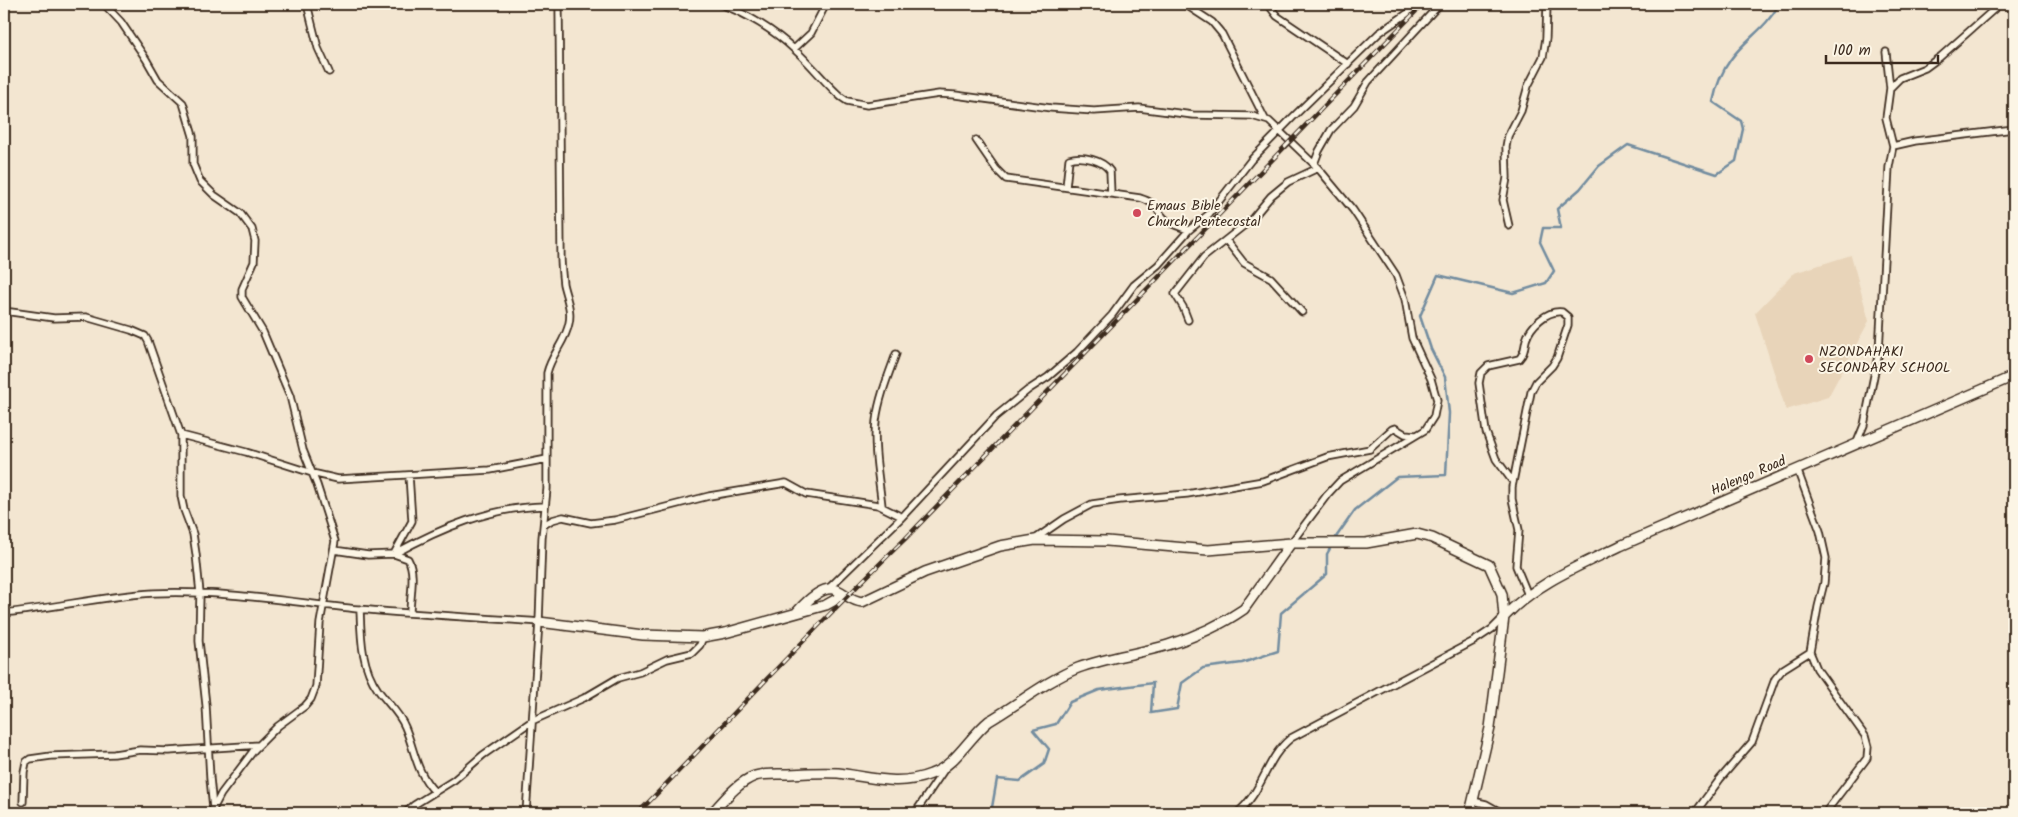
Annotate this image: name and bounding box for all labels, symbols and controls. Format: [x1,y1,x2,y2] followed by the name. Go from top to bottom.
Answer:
[1826,32,1938,64] scale bar
[1833,39,1871,63] text: 100 m
[1147,195,1261,233] place label: Emaus Bible Church Pentecostal
[1131,207,1143,219] marker: Emaus Bible Church Pentecostal
[1819,341,1950,379] place label: NZONDAHAKI SECONDARY SCHOOL
[1803,353,1815,365] marker: NZONDAHAKI SECONDARY SCHOOL
[1707,450,1790,502] street label: Halengo Road

